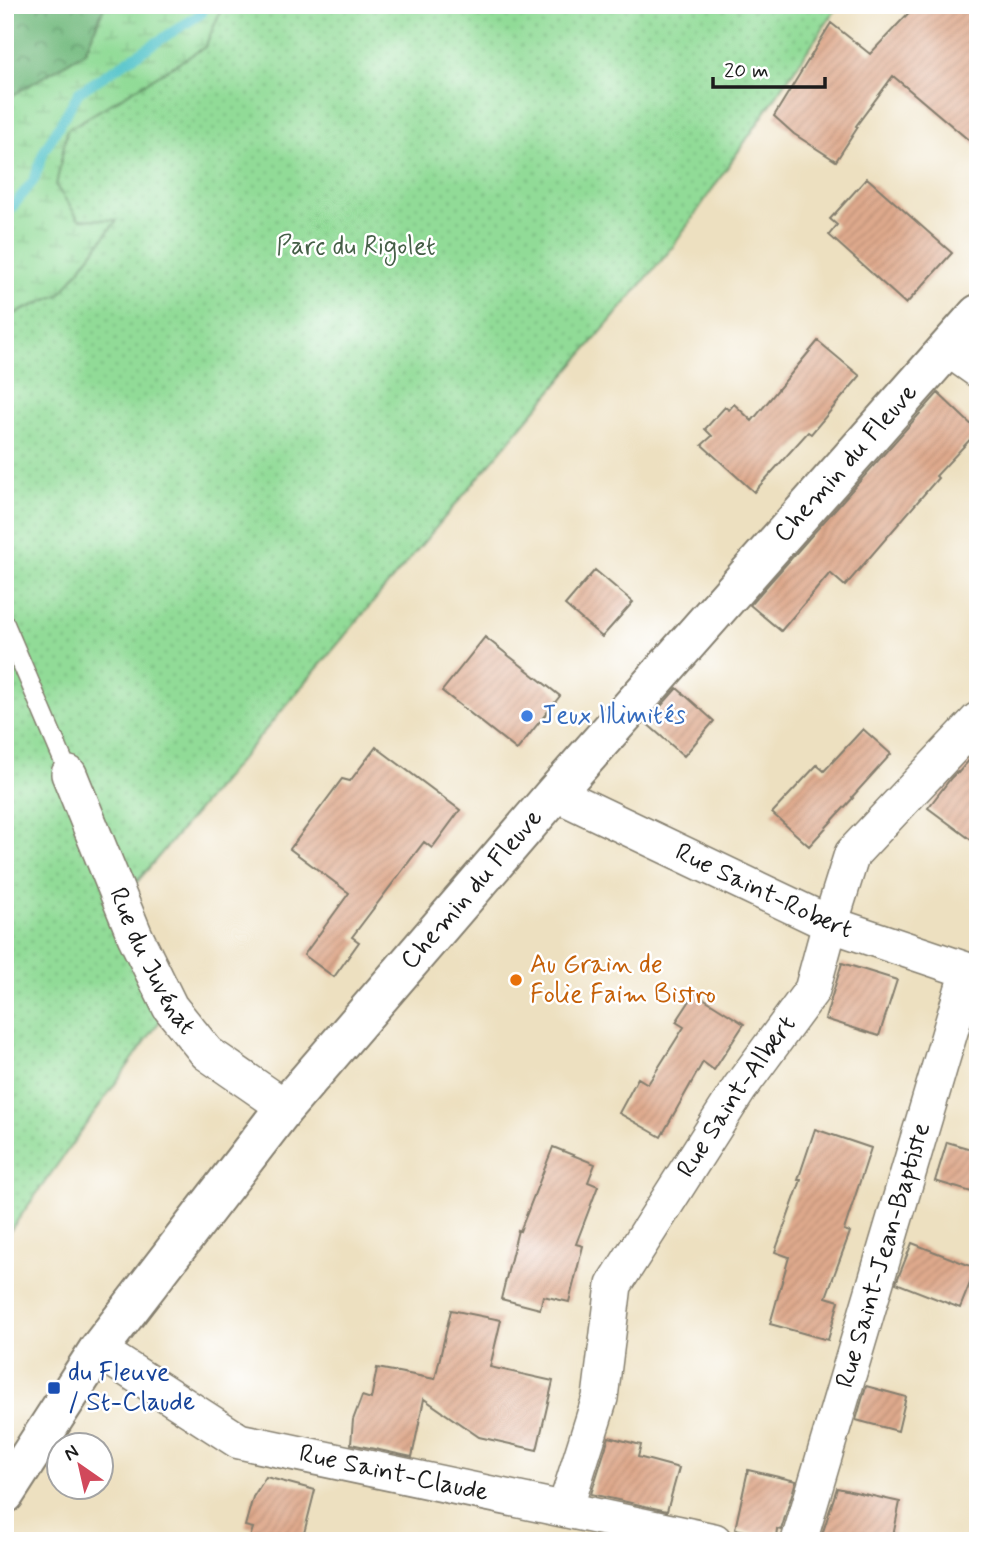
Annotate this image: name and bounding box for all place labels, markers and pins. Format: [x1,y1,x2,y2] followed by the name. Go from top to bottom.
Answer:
[541,699,686,733] place label: Jeux Illimités
[519,708,535,724] marker: Jeux Illimités
[530,948,716,1012] place label: Au Grain de Folie Faim Bistro
[508,972,524,988] marker: Au Grain de Folie Faim Bistro
[68,1356,195,1420] place label: du Fleuve / St-Claude
[46,1380,62,1396] marker: du Fleuve / St-Claude

